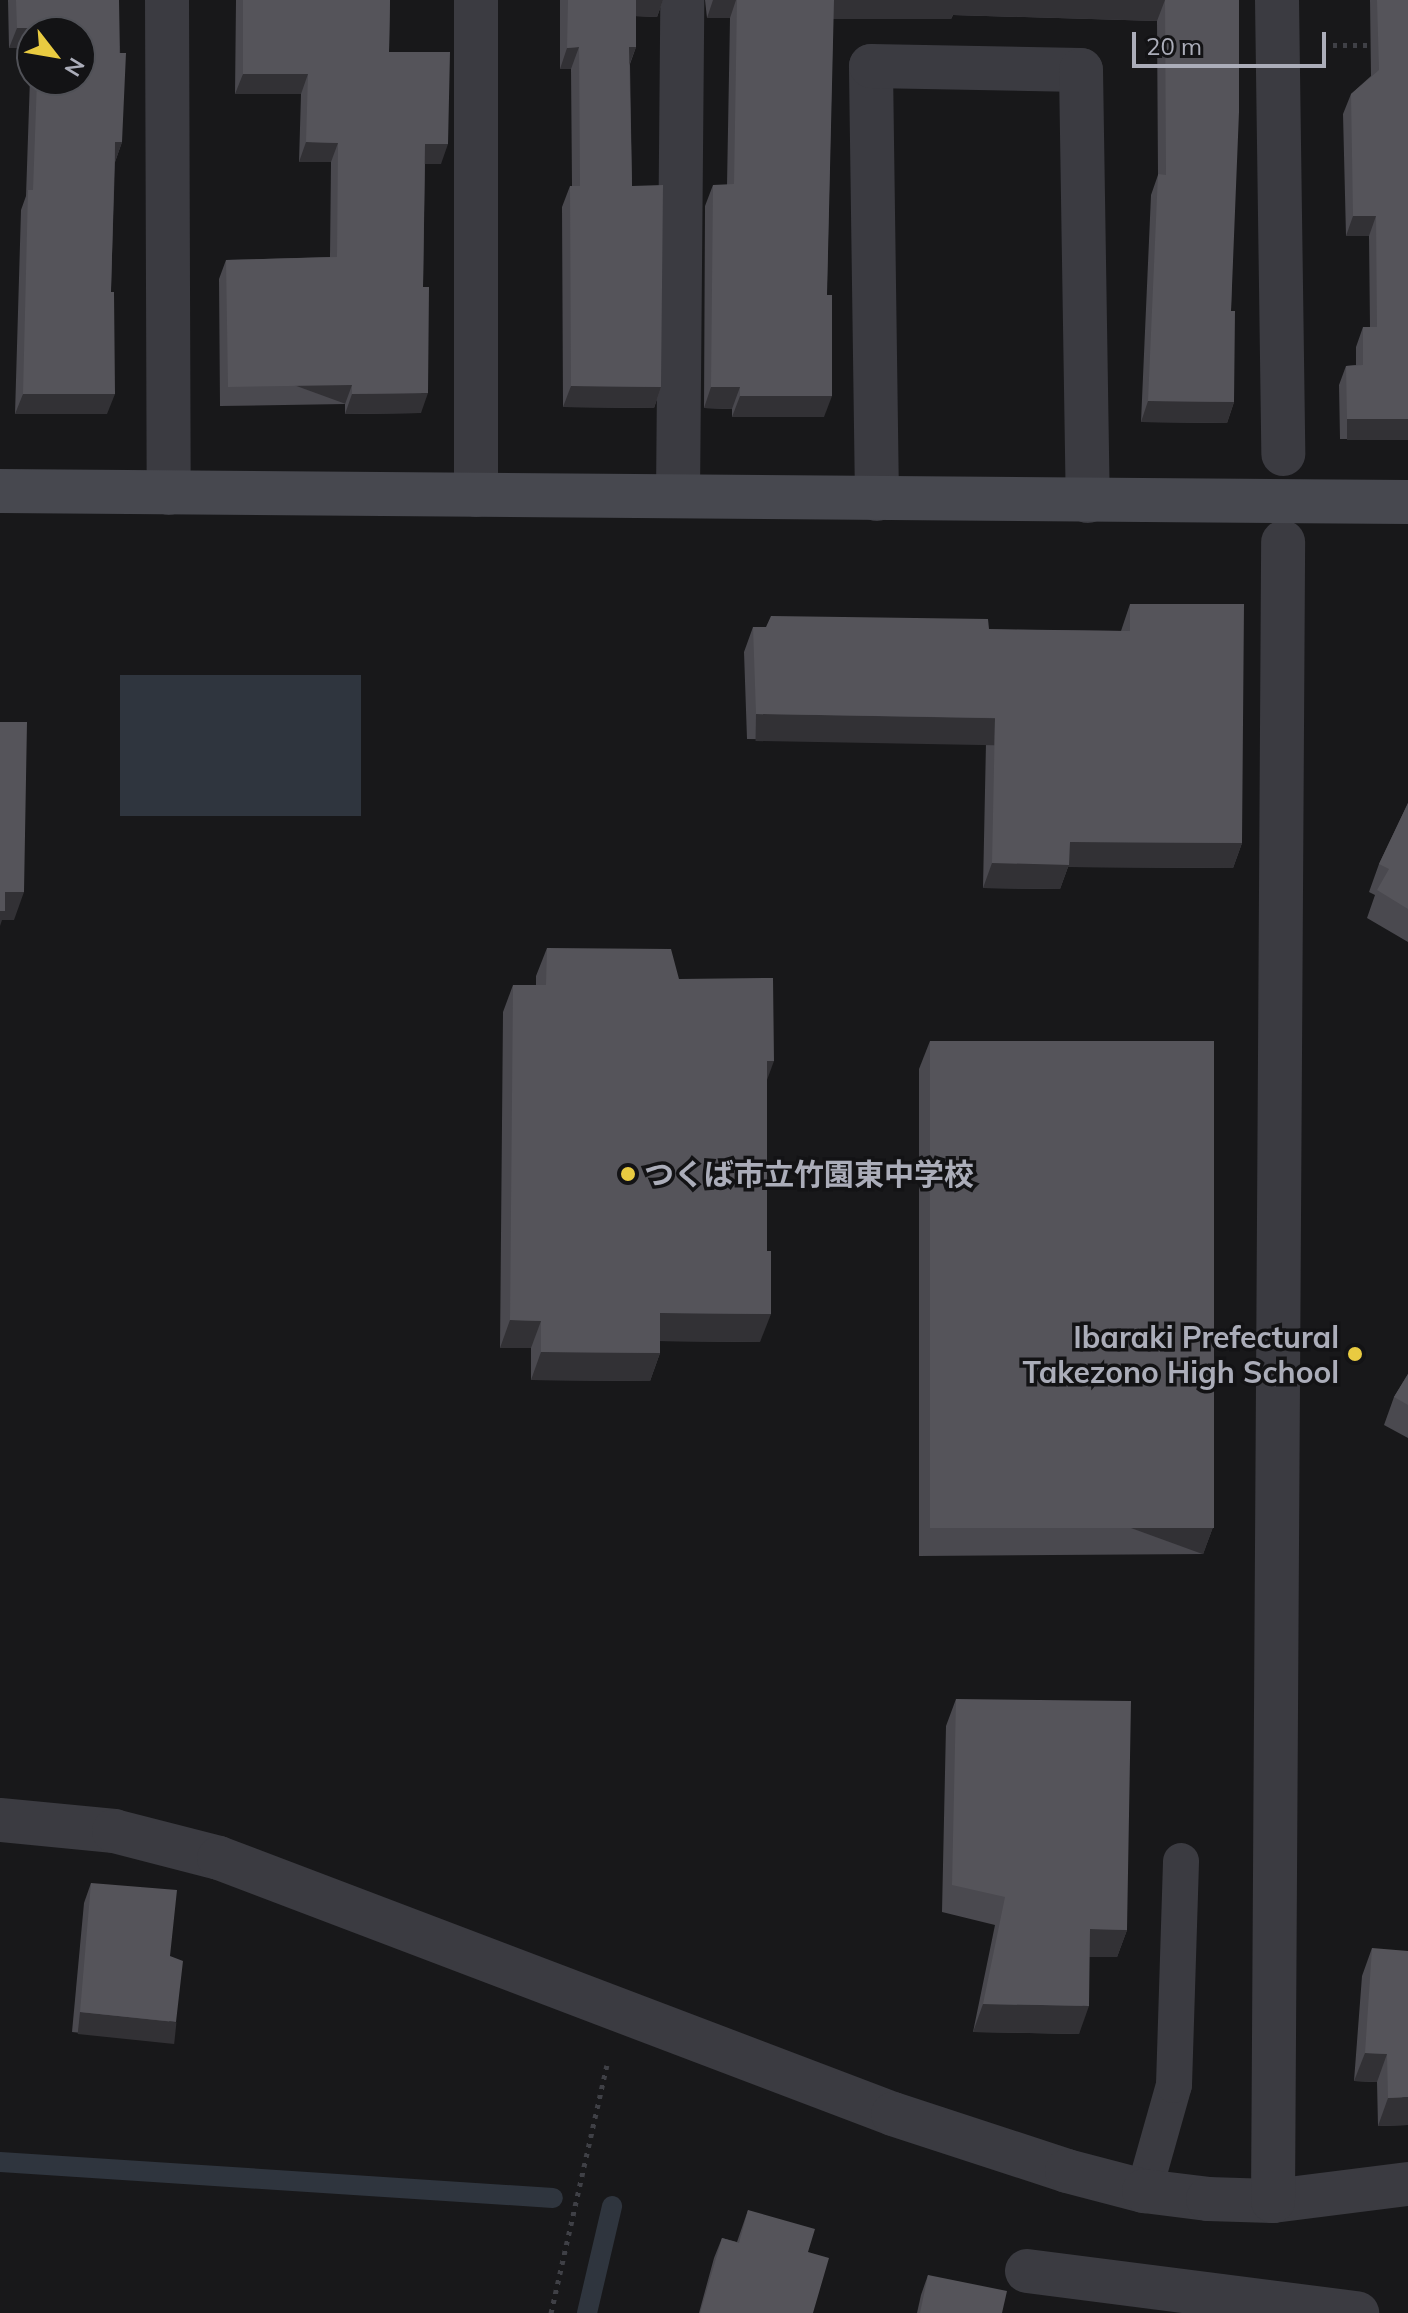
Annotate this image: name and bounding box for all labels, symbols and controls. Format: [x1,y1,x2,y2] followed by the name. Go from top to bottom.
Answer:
[16,16,96,96] north arrow
[1136,16,1330,66] scale bar
[1146,31,1202,61] text: 20 m
[59,53,91,82] text: N
[644,1156,974,1192] place label: つくば市立竹園東中学校
[619,1165,637,1183] marker: つくば市立竹園東中学校
[1022,1319,1339,1390] place label: Ibaraki Prefectural Takezono High School
[1346,1345,1364,1363] marker: Ibaraki Prefectural Takezono High School

